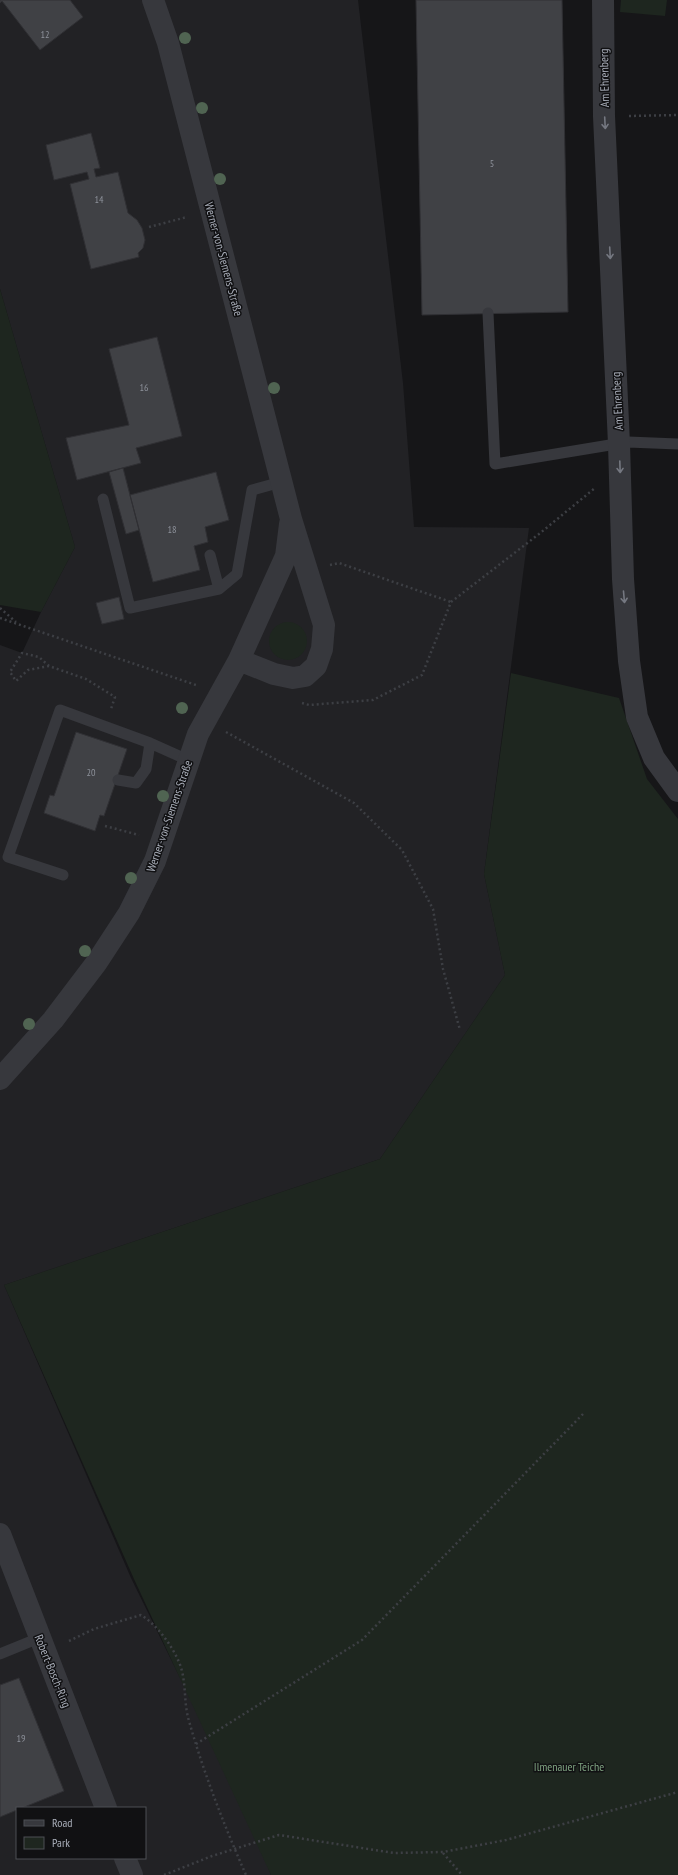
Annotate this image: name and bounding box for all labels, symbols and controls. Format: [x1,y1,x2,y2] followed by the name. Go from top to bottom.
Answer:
[41,28,50,41] house number: 12
[596,49,612,107] street label: Am Ehrenberg
[601,116,608,129] one-way arrow
[490,157,494,170] house number: 5
[95,193,104,206] house number: 14
[202,200,246,318] street label: Werner-von-Siemens-Straße
[607,246,614,259] one-way arrow
[608,371,626,431] street label: Am Ehrenberg
[140,381,149,394] house number: 16
[616,460,624,473] one-way arrow
[168,523,177,536] house number: 18
[621,590,628,603] one-way arrow
[143,758,195,874] street label: Werner-von-Siemens-Straße
[87,766,96,779] house number: 20
[32,1632,74,1710] street label: Robert-Bosch-Ring
[17,1732,26,1745] house number: 19
[534,1759,604,1774] park label: Ilmenauer Teiche
[16,1807,146,1859] legend
[52,1815,72,1830] text: Road
[52,1835,70,1850] text: Park

